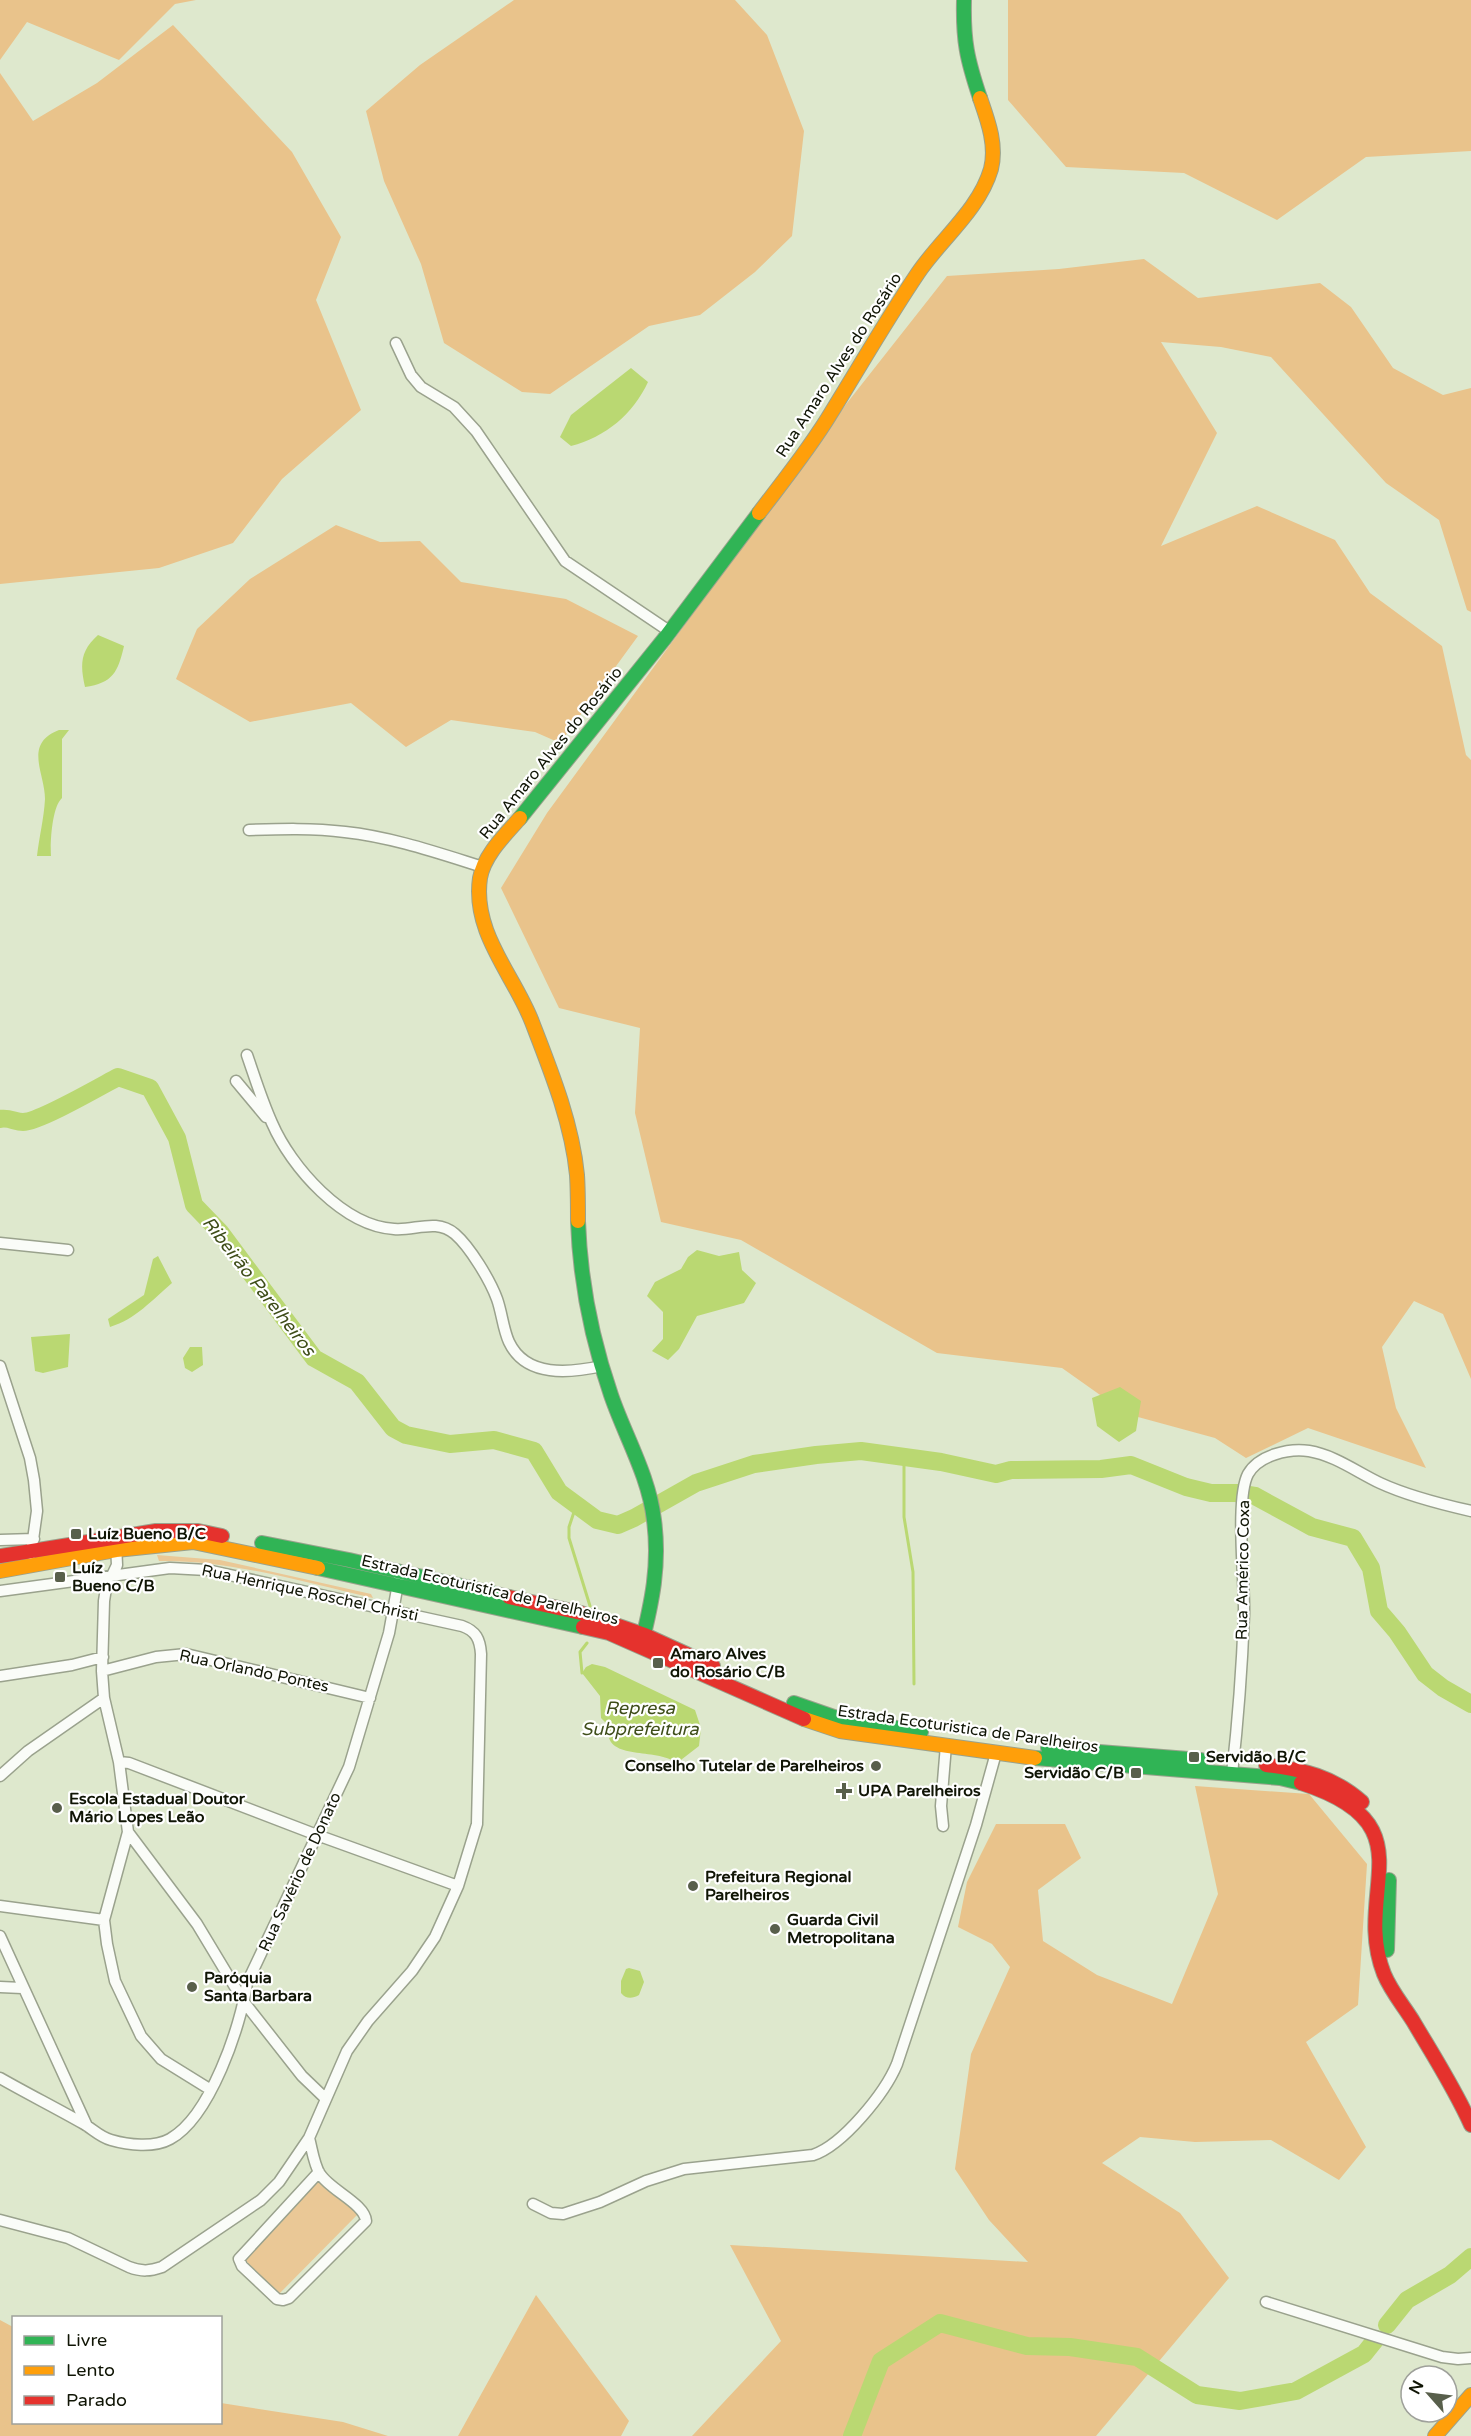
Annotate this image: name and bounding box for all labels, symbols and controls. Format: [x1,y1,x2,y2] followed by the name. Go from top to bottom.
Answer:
[772,269,906,461] street label: Rua Amaro Alves do Rosário
[475,663,627,843] street label: Rua Amaro Alves do Rosário
[198,1212,321,1361] water label: Ribeirão Parelheiros
[1232,1500,1254,1640] street label: Rua Américo Coxa
[88,1524,206,1544] place label: Luíz Bueno B/C
[69,1527,83,1541] marker: Luíz Bueno B/C
[359,1551,621,1629] street label: Estrada Ecoturistica de Parelheiros
[72,1558,155,1596] place label: Luíz Bueno C/B
[200,1560,420,1626] street label: Rua Henrique Roschel Christi
[53,1570,67,1584] marker: Luíz Bueno C/B
[670,1644,785,1682] place label: Amaro Alves do Rosário C/B
[177,1645,331,1697] street label: Rua Orlando Pontes
[651,1656,665,1670] marker: Amaro Alves do Rosário C/B
[581,1697,700,1740] water label: Represa Subprefeitura
[836,1701,1100,1757] street label: Estrada Ecoturistica de Parelheiros
[1206,1747,1306,1767] place label: Servidão B/C
[1187,1750,1201,1764] marker: Servidão B/C
[625,1756,864,1776] place label: Conselho Tutelar de Parelheiros
[869,1759,883,1773] marker: Conselho Tutelar de Parelheiros
[1024,1763,1124,1783] place label: Servidão C/B
[1129,1766,1143,1780] marker: Servidão C/B
[858,1781,981,1801] place label: UPA Parelheiros
[835,1782,853,1800] marker: UPA Parelheiros
[69,1789,246,1827] place label: Escola Estadual Doutor Mário Lopes Leão
[254,1789,346,1955] street label: Rua Savério de Donato
[50,1801,64,1815] marker: Escola Estadual Doutor Mário Lopes Leão
[705,1867,851,1905] place label: Prefeitura Regional Parelheiros
[686,1879,700,1893] marker: Prefeitura Regional Parelheiros
[787,1910,895,1948] place label: Guarda Civil Metropolitana
[768,1922,782,1936] marker: Guarda Civil Metropolitana
[204,1968,312,2006] place label: Paróquia Santa Barbara
[185,1980,199,1994] marker: Paróquia Santa Barbara
[12,2316,222,2424] legend
[66,2329,107,2351] text: Livre
[66,2359,115,2381] text: Lento
[1399,2364,1459,2424] north arrow
[1405,2377,1428,2398] text: N
[66,2389,127,2411] text: Parado

